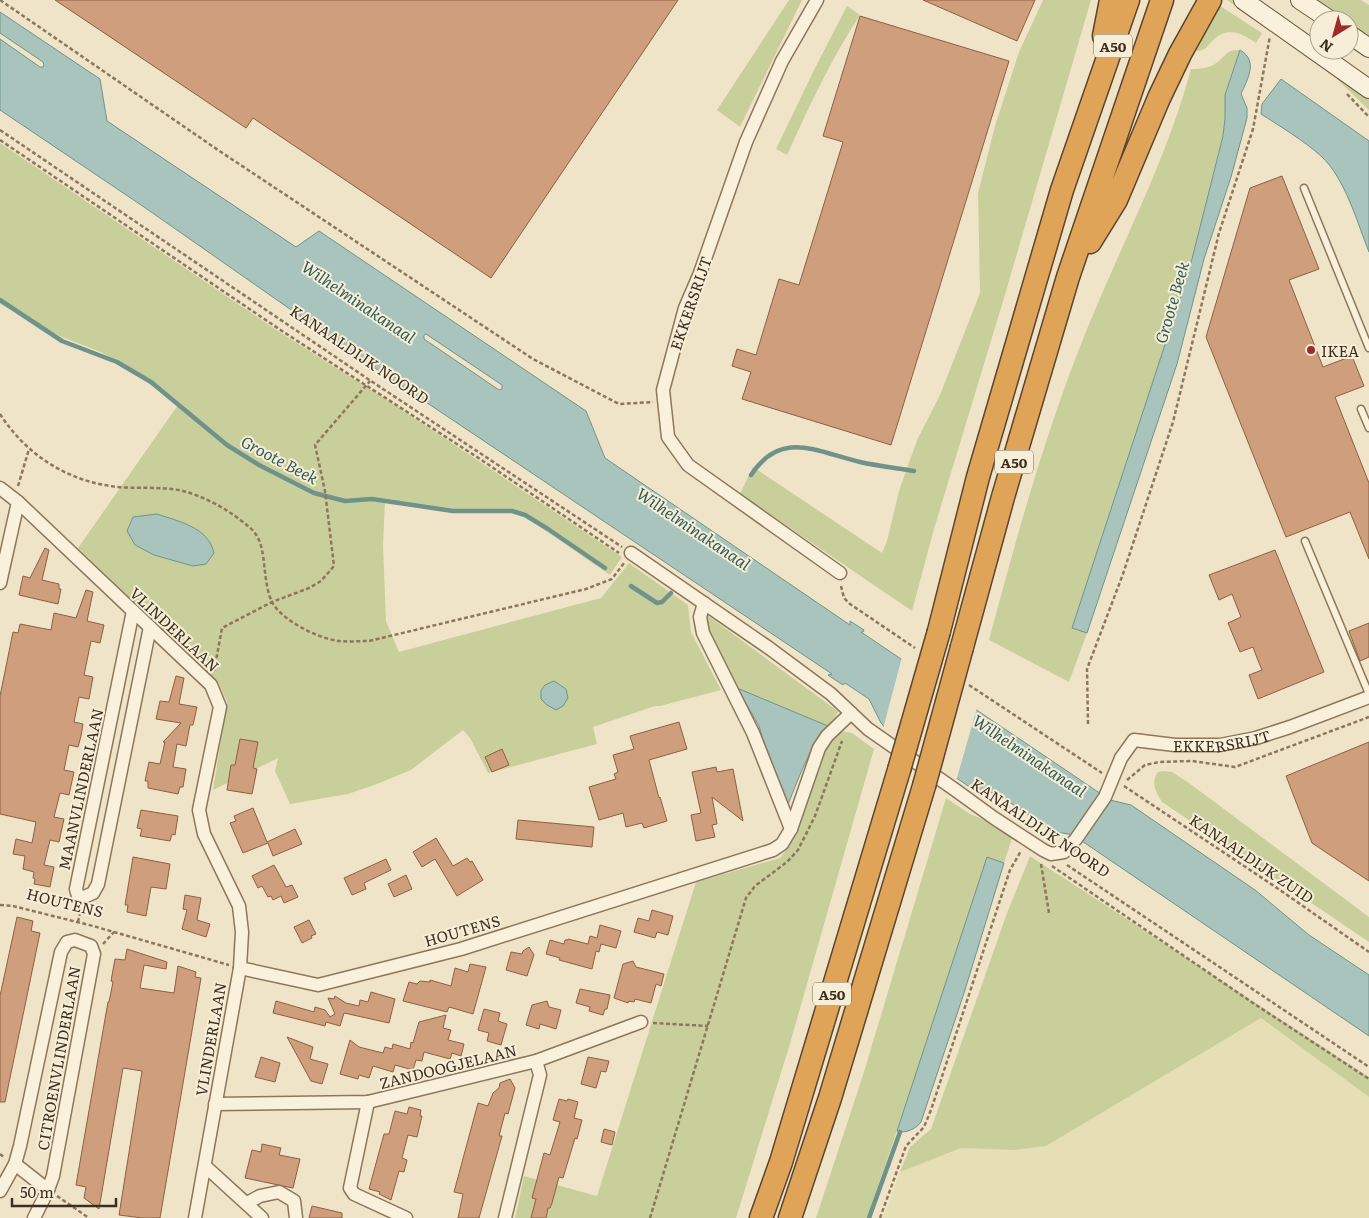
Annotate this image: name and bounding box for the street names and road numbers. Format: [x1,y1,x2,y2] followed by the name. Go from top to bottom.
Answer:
[1094,34,1132,58] road number: A50
[663,253,717,353] street label: EKKERSRIJT
[286,299,434,409] street label: KANAALDIJK NOORD
[995,451,1033,474] road number: A50
[125,581,225,677] street label: VLINDERLAAN
[52,706,108,872] street label: MAANVLINDERLAAN
[1173,723,1273,757] street label: EKKERSRIJT
[967,772,1115,882] street label: KANAALDIJK NOORD
[1185,808,1319,908] street label: KANAALDIJK ZUID
[24,881,106,923] street label: HOUTENS
[421,908,503,952] street label: HOUTENS
[30,964,86,1152] street label: CITROENVLINDERLAAN
[189,980,231,1098] street label: VLINDERLAAN
[813,982,851,1006] road number: A50
[377,1038,519,1094] street label: ZANDOOGJELAAN

